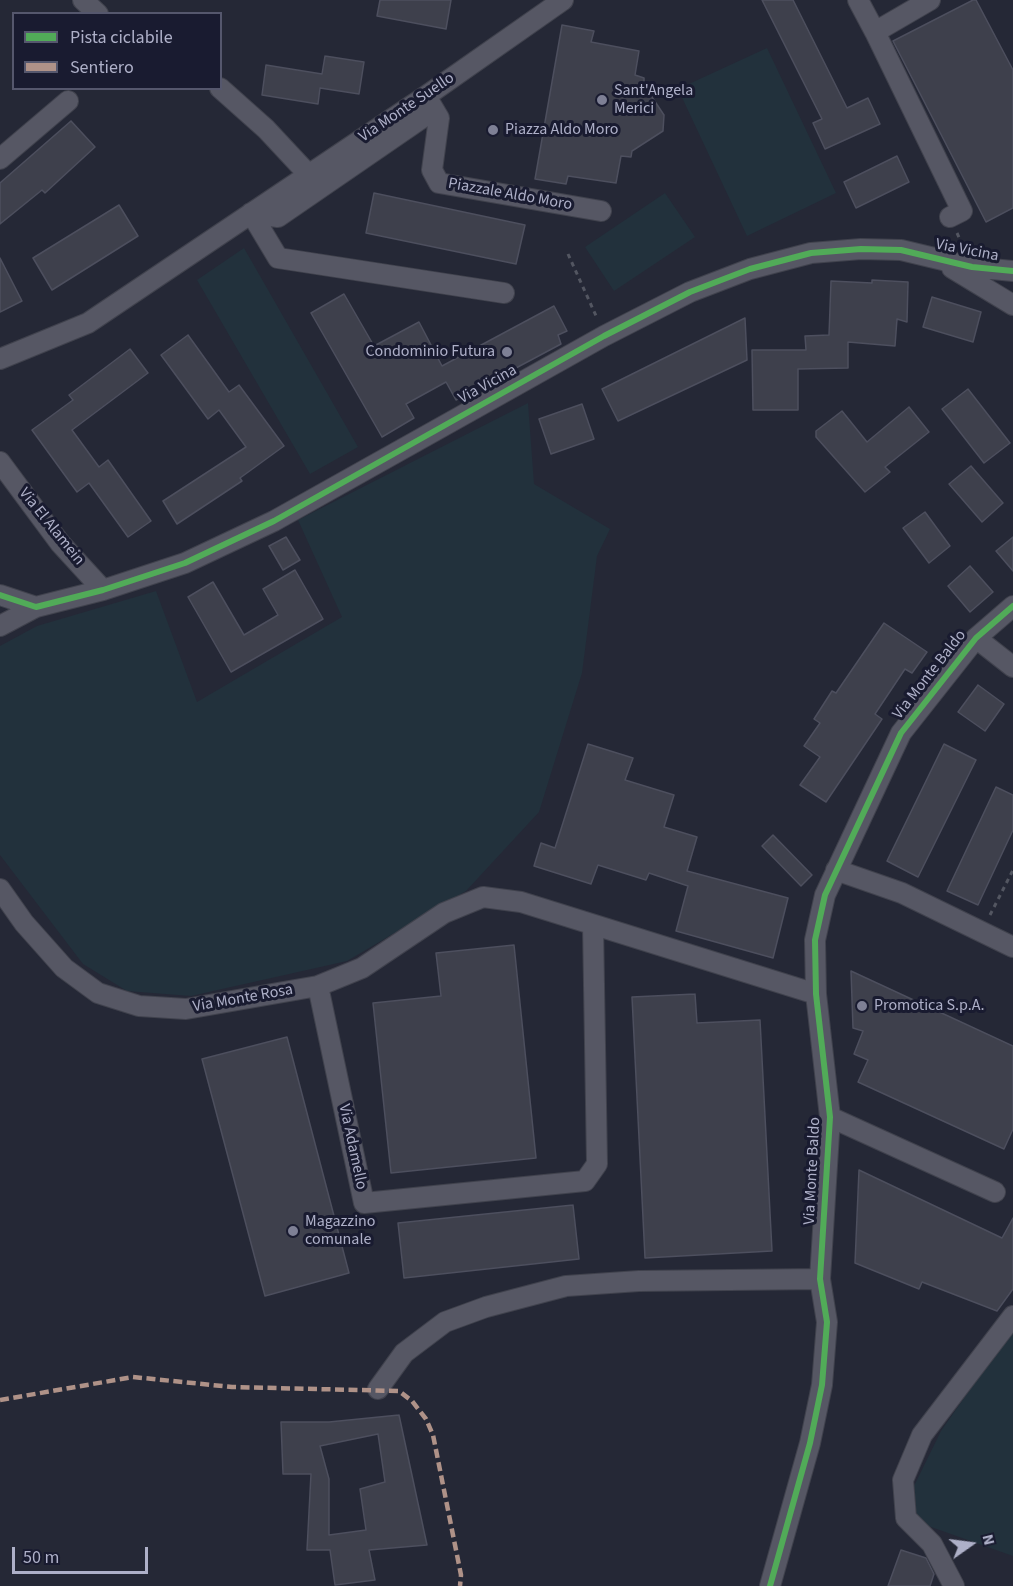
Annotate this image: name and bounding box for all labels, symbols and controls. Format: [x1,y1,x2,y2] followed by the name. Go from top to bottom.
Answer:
[12,12,222,90] legend
[70,25,173,50] text: Pista ciclabile
[70,55,134,80] text: Sentiero
[356,69,458,147] street label: Via Monte Suello
[614,81,693,119] place label: Sant'Angela Merici
[595,93,609,107] marker: Sant'Angela Merici
[505,120,618,140] place label: Piazza Aldo Moro
[486,123,500,137] marker: Piazza Aldo Moro
[447,175,573,215] street label: Piazzale Aldo Moro
[934,236,1000,266] street label: Via Vicina
[365,342,495,362] place label: Condominio Futura
[500,345,514,359] marker: Condominio Futura
[456,361,520,409] street label: Via Vicina
[14,484,88,570] street label: Via El Alamein
[889,627,971,723] street label: Via Monte Baldo
[192,981,294,1017] street label: Via Monte Rosa
[874,996,984,1016] place label: Promotica S.p.A.
[855,999,869,1013] marker: Promotica S.p.A.
[334,1102,370,1192] street label: Via Adamello
[801,1117,825,1225] street label: Via Monte Baldo
[305,1212,376,1250] place label: Magazzino comunale
[286,1224,300,1238] marker: Magazzino comunale
[941,1514,1001,1574] north arrow
[977,1532,1000,1547] text: N
[15,1535,152,1573] scale bar
[23,1545,59,1570] text: 50 m

